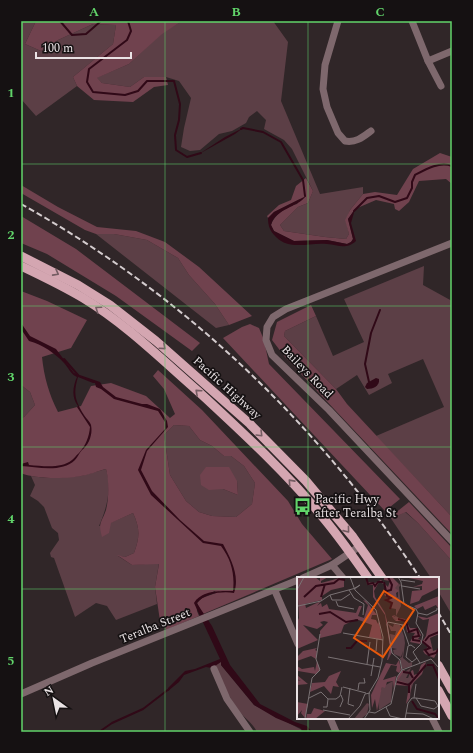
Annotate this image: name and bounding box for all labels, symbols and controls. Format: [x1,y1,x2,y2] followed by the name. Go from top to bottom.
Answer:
[89,2,99,22] text: A
[231,2,241,22] text: B
[375,2,385,22] text: C
[36,34,131,60] scale bar
[42,39,73,58] text: 100 m
[7,83,15,103] text: 1
[7,225,15,245] text: 2
[52,269,59,276] one-way arrow
[95,306,102,314] one-way arrow
[277,341,338,403] street label: Baileys Road
[158,342,166,349] one-way arrow
[188,352,267,425] street label: Pacific Highway
[7,367,15,387] text: 3
[195,389,203,397] one-way arrow
[255,429,263,437] one-way arrow
[289,479,296,487] one-way arrow
[315,490,397,523] place label: Pacific Hwy after Teralba St
[292,496,312,516] bus stop icon: Pacific Hwy after Teralba St
[7,509,15,529] text: 4
[342,525,349,532] one-way arrow
[297,577,439,719] inset map
[117,603,193,649] street label: Teralba Street
[7,651,15,671] text: 5
[34,679,74,719] north arrow
[40,681,57,701] text: N

